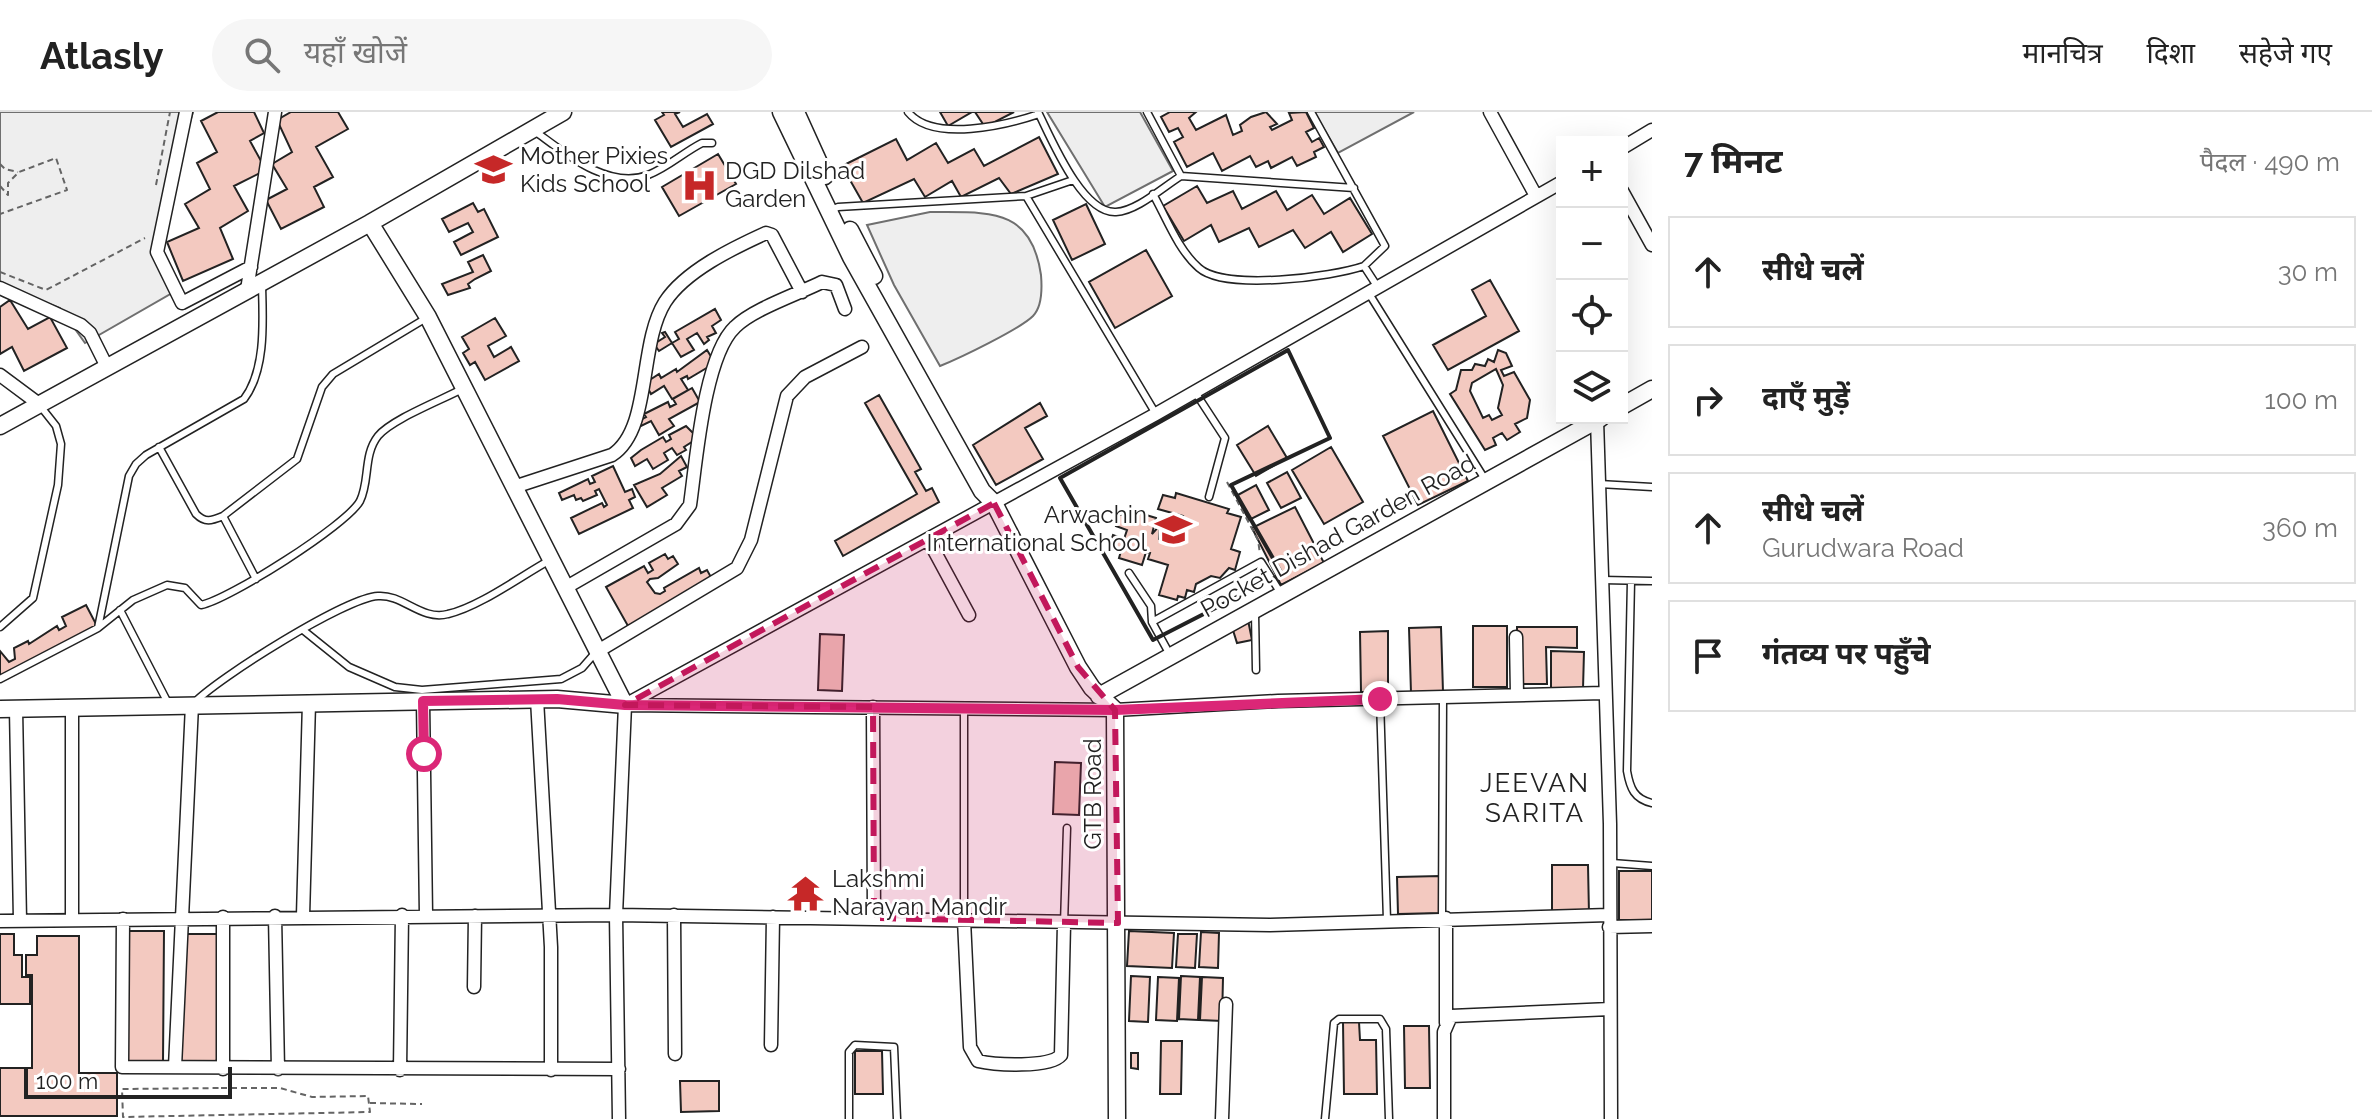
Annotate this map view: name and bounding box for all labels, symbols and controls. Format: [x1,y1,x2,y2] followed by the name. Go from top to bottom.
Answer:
[212,19,772,91] search box
[40,33,164,78] text: Atlasly
[240,33,284,77] icon: search
[304,35,407,70] text: यहाँ खोजें
[2023,37,2103,70] text: मानचित्र
[2147,37,2195,70] text: दिशा
[2239,37,2332,70] text: सहेजे गए
[1556,136,1628,424] map controls
[1556,136,1628,208] button: +
[520,141,668,198] place label: Mother Pixies Kids School
[1684,141,1783,181] text: 7 मिनट
[2200,147,2340,177] text: पैदल · 490 m
[475,151,513,189] school or university icon: Mother Pixies Kids School
[725,156,865,213] place label: DGD Dilshad Garden
[680,166,718,204] hospital icon: DGD Dilshad Garden
[1556,208,1628,280] button: −
[1686,250,1730,294] icon: ahead
[1762,252,1864,287] text: सीधे चलें
[2278,257,2338,287] text: 30 m
[1556,280,1628,352] button: locate
[1556,352,1628,424] button: layers
[1686,378,1730,422] icon: right
[1762,380,1850,415] text: दाएँ मुड़ें
[2265,385,2338,415] text: 100 m
[1195,448,1480,623] street label: Pocket Dishad Garden Road
[1762,493,1864,528] text: सीधे चलें
[926,500,1147,557] place label: Arwachin International School
[1686,506,1730,550] icon: ahead
[1154,510,1192,548] school or university icon: Arwachin International School
[2262,513,2338,543] text: 360 m
[1762,533,1964,563] text: Gurudwara Road
[1686,634,1730,678] icon: arrive
[1762,636,1931,671] text: गंतव्य पर पहुँचे
[1362,681,1398,717] route end
[406,736,442,772] route start
[1078,738,1107,850] street label: GTB Road
[1480,768,1590,828] district label: JEEVAN SARITA
[832,864,1008,921] place label: Lakshmi Narayan Mandir
[787,874,825,912] temple icon: Lakshmi Narayan Mandir
[24,1063,232,1099] scale bar
[36,1068,98,1094] text: 100 m

